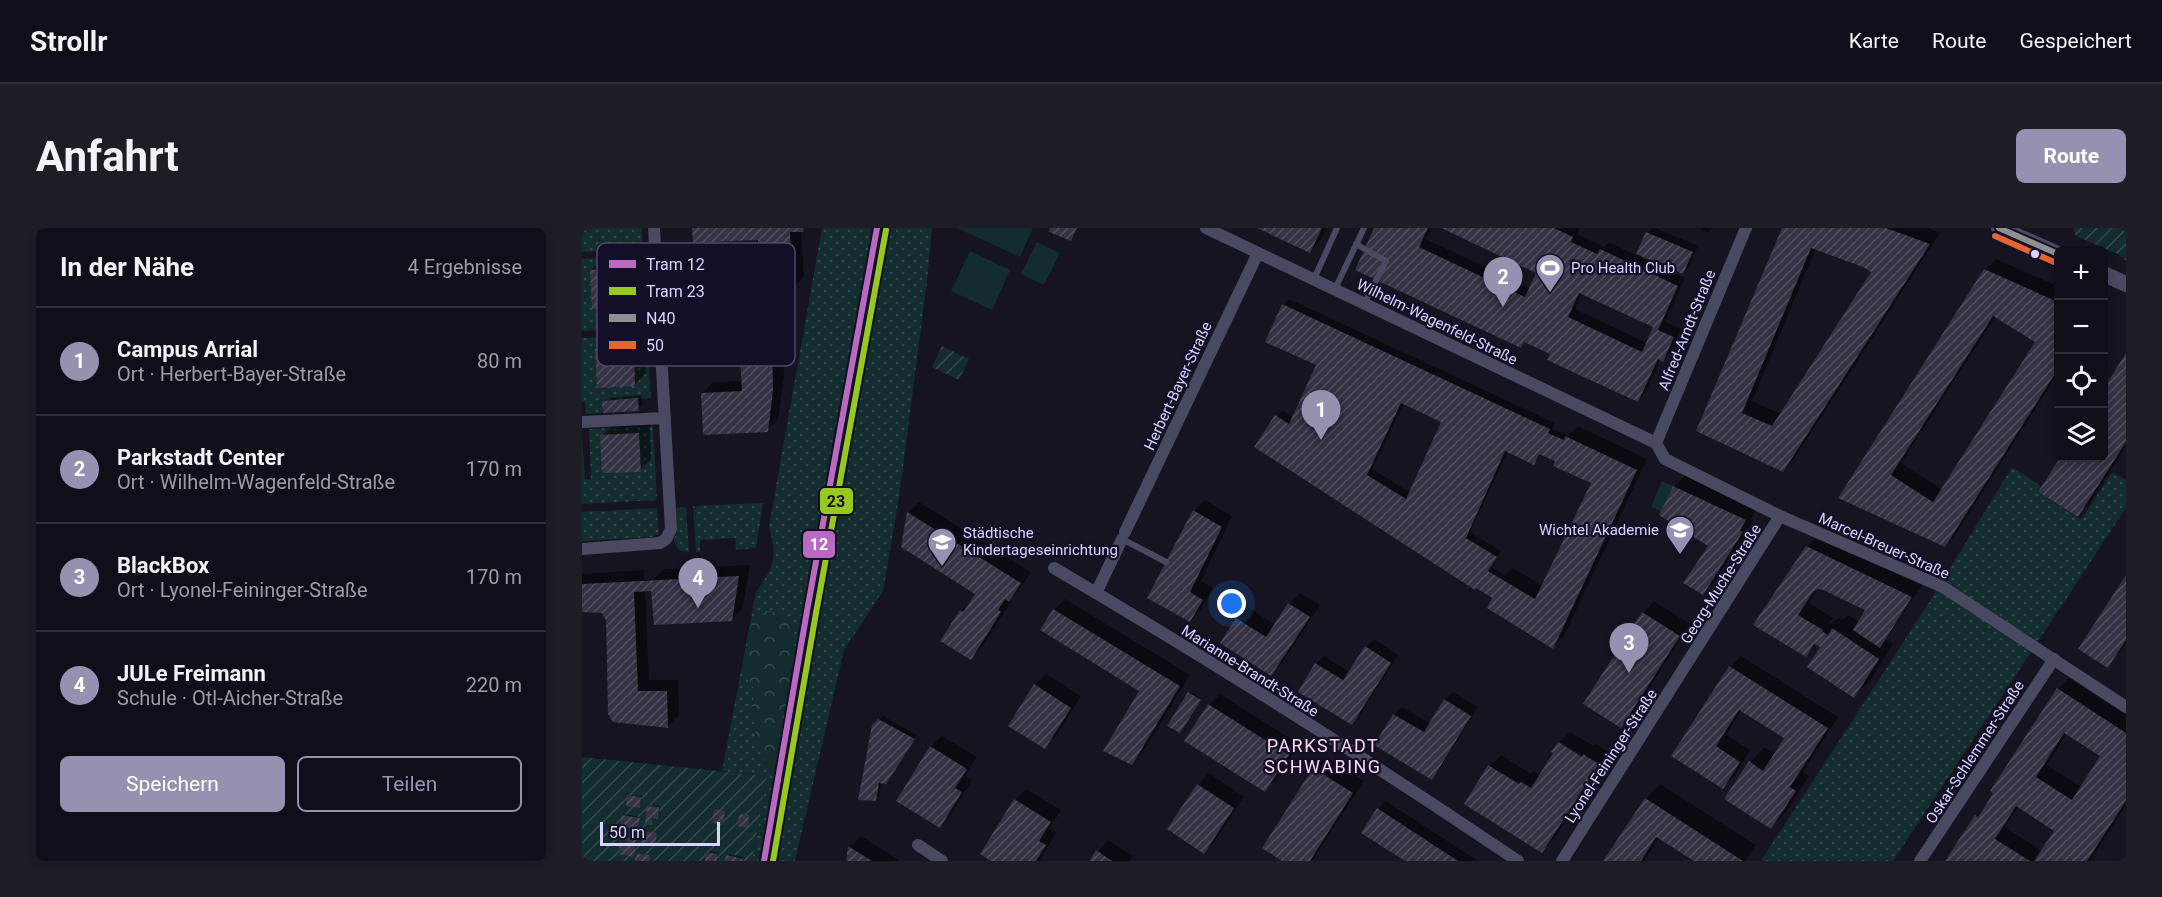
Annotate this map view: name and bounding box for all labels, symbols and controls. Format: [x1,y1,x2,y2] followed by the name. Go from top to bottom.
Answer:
[30,25,107,58] text: Strollr
[1849,29,1899,53] text: Karte
[1932,29,1986,53] text: Route
[2019,29,2132,53] text: Gespeichert
[2016,129,2126,183] button: Route
[36,132,179,181] text: Anfahrt
[597,243,795,366] legend
[2054,246,2108,462] map controls
[2054,246,2108,300] button: +
[2029,248,2041,260] unlabelled marker
[60,252,194,282] text: In der Nähe
[1534,252,1566,294] sports icon: Pro Health Club
[408,255,522,279] text: 4 Ergebnisse
[646,255,705,274] text: Tram 12
[1484,257,1522,307] pin: 2
[1571,259,1675,277] place label: Pro Health Club
[1655,267,1719,393] street label: Alfred-Arndt-Straße
[1354,275,1520,369] street label: Wilhelm-Wagenfeld-Straße
[646,282,705,301] text: Tram 23
[2054,300,2108,354] button: −
[646,309,675,328] text: N40
[1140,319,1216,453] street label: Herbert-Bayer-Straße
[646,336,664,355] text: 50
[117,337,258,362] text: Campus Arrial
[74,349,85,373] text: 1
[477,349,522,373] text: 80 m
[2054,354,2108,408] button: locate
[117,362,346,386] text: Ort · Herbert-Bayer-Straße
[1302,390,1340,440] pin: 1
[2054,408,2108,462] button: layers
[117,445,284,470] text: Parkstadt Center
[74,457,85,481] text: 2
[466,457,522,481] text: 170 m
[117,470,395,494] text: Ort · Wilhelm-Wagenfeld-Straße
[819,487,854,515] line badge: 23
[827,492,845,511] text: 23
[1816,509,1952,583] street label: Marcel-Breuer-Straße
[1664,514,1696,556] school or university icon: Wichtel Akademie
[1539,521,1659,539] place label: Wichtel Akademie
[1677,521,1765,647] street label: Georg-Muche-Straße
[963,524,1118,559] place label: Städtische Kindertageseinrichtung
[926,526,958,568] school or university icon: Städtische Kindertageseinrichtung
[802,530,836,559] line badge: 12
[810,535,828,554] text: 12
[117,553,209,578] text: BlackBox
[678,558,718,608] pin: 4
[74,565,85,589] text: 3
[466,565,522,589] text: 170 m
[117,578,368,602] text: Ort · Lyonel-Feininger-Straße
[1217,589,1246,618] your location
[1178,621,1322,721] street label: Marianne-Brandt-Straße
[1610,624,1648,673] pin: 3
[117,661,266,686] text: JULe Freimann
[74,673,85,697] text: 4
[466,673,522,697] text: 220 m
[1922,677,2028,827] street label: Oskar-Schlemmer-Straße
[117,686,343,710] text: Schule · Otl-Aicher-Straße
[1561,686,1661,826] street label: Lyonel-Feininger-Straße
[1264,735,1382,777] district label: PARKSTADT SCHWABING
[60,756,285,812] button: Speichern
[297,756,522,812] button: Teilen
[600,819,720,846] scale bar
[609,823,645,842] text: 50 m

